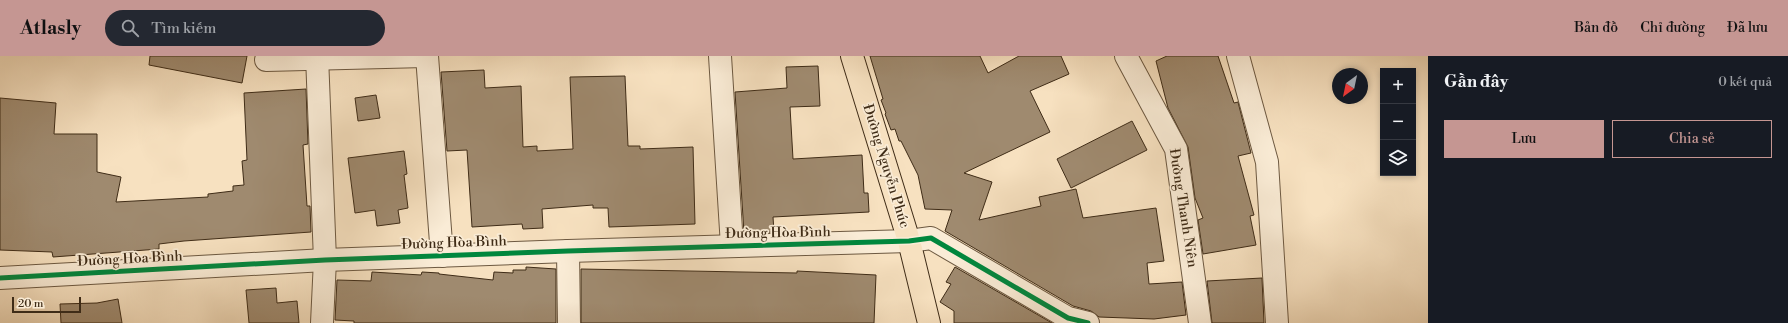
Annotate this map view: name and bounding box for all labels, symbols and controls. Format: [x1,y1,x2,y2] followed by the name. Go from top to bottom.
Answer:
[105,10,385,46] search box
[20,16,81,40] text: Atlasly
[119,17,141,39] icon: search
[151,19,216,38] text: Tìm kiếm
[1574,19,1618,37] text: Bản đồ
[1640,19,1705,37] text: Chỉ đường
[1727,19,1768,37] text: Đã lưu
[1332,68,1368,104] north arrow
[1380,68,1416,176] map controls
[1380,68,1416,104] button: +
[1444,71,1508,93] text: Gần đây
[1718,74,1772,90] text: 0 kết quả
[859,102,913,230] street label: Đường Nguyễn Phúc
[1380,104,1416,140] button: −
[1444,120,1604,158] button: Lưu
[1612,120,1772,158] button: Chia sẻ
[1380,140,1416,176] button: layers
[1165,147,1201,269] street label: Đường Thanh Niên
[725,223,832,243] street label: Đường Hòa Bình
[401,232,508,254] street label: Đường Hòa Bình
[77,247,184,271] street label: Đường Hòa Bình
[12,295,81,314] scale bar
[18,297,43,311] text: 20 m

